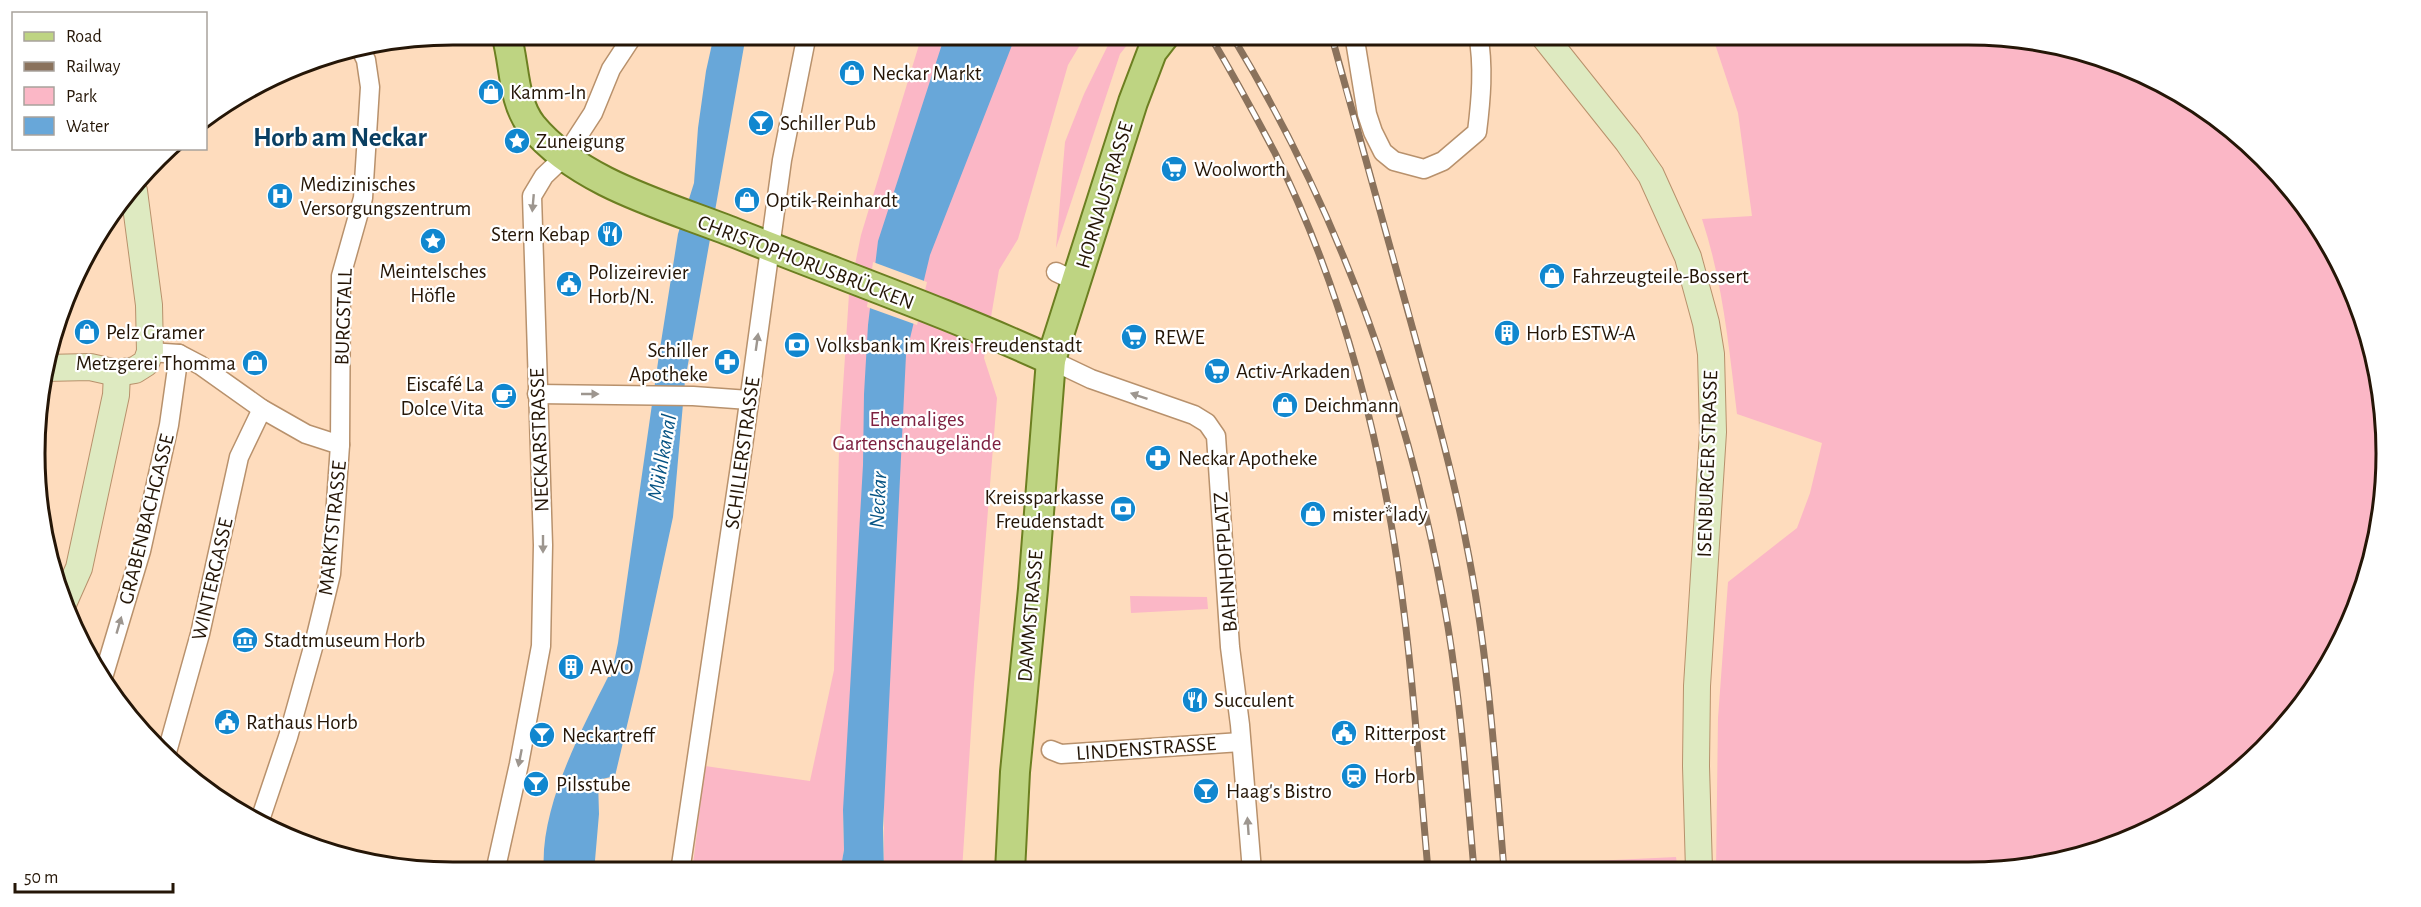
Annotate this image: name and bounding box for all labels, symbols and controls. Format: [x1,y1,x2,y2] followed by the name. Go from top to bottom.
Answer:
[12,12,207,150] legend
[66,28,102,46] text: Road
[66,58,121,76] text: Railway
[837,58,867,88] shop icon: Neckar Markt
[872,63,982,84] place label: Neckar Markt
[476,77,506,107] shop icon: Kamm-In
[510,82,586,103] place label: Kamm-In
[66,88,98,106] text: Park
[746,108,776,138] bar icon: Schiller Pub
[780,113,876,134] place label: Schiller Pub
[66,118,109,136] text: Water
[1072,119,1137,271] street label: HORNAUSTRASSE
[253,124,428,151] district label: Horb am Neckar
[502,126,532,156] place icon: Zuneigung
[536,131,625,152] place label: Zuneigung
[1159,154,1189,184] supermarket icon: Woolworth
[1194,159,1286,180] place label: Woolworth
[300,174,471,219] place label: Medizinisches Versorgungszentrum
[265,181,295,211] hospital icon: Medizinisches Versorgungszentrum
[732,185,762,215] shop icon: Optik-Reinhardt
[766,190,898,211] place label: Optik-Reinhardt
[528,194,538,213] one-way arrow
[695,211,917,313] street label: CHRISTOPHORUSBRÜCKEN
[595,219,625,249] restaurant icon: Stern Kebap
[491,224,590,245] place label: Stern Kebap
[418,226,448,256] place icon: Meintelsches Höfle
[379,261,487,306] place label: Meintelsches Höfle
[1537,261,1567,291] shop icon: Fahrzeugteile-Bossert
[588,262,689,307] place label: Polizeirevier Horb/N.
[1572,266,1749,287] place label: Fahrzeugteile-Bossert
[331,268,356,366] street label: BURGSTALL
[554,269,584,299] public building icon: Polizeirevier Horb/N.
[72,317,102,347] shop icon: Pelz Gramer
[1492,318,1522,348] building icon: Horb ESTW-A
[106,322,205,343] place label: Pelz Gramer
[1119,322,1149,352] supermarket icon: REWE
[1526,323,1636,344] place label: Horb ESTW-A
[1154,327,1205,348] place label: REWE
[782,330,812,360] bank icon: Volksbank im Kreis Freudenstadt
[753,333,762,352] one-way arrow
[816,335,1082,356] place label: Volksbank im Kreis Freudenstadt
[629,340,708,385] place label: Schiller Apotheke
[712,347,742,377] pharmacy icon: Schiller Apotheke
[240,348,270,378] shop icon: Metzgerei Thomma
[76,353,236,374] place label: Metzgerei Thomma
[1202,356,1232,386] supermarket icon: Activ-Arkaden
[1236,361,1350,382] place label: Activ-Arkaden
[526,368,553,512] street label: NECKARSTRASSE
[1694,370,1721,558] street label: ISENBURGER STRASSE
[400,374,484,419] place label: Eiscafé La Dolce Vita
[721,376,764,531] street label: SCHILLERSTRASSE
[489,381,519,411] cafe icon: Eiscafé La Dolce Vita
[581,389,600,399] one-way arrow
[1130,390,1148,400] one-way arrow
[1270,390,1300,420] shop icon: Deichmann
[1304,395,1399,416] place label: Deichmann
[833,409,1001,454] park label: Ehemaliges Gartenschaugelände
[644,412,680,502] water label: Mühlkanal
[115,432,178,607] street label: GRABENBACHGASSE
[1143,443,1173,473] pharmacy icon: Neckar Apotheke
[1178,448,1318,469] place label: Neckar Apotheke
[315,460,350,596] street label: MARKTSTRASSE
[866,470,891,529] water label: Neckar
[985,487,1104,532] place label: Kreissparkasse Freudenstadt
[1210,491,1241,633] street label: BAHNHOFPLATZ
[1108,494,1138,524] bank icon: Kreissparkasse Freudenstadt
[1298,499,1328,529] shop icon: mister*lady
[1332,504,1428,525] place label: mister*lady
[188,516,237,642] street label: WINTERGASSE
[538,535,548,554] one-way arrow
[1014,549,1047,683] street label: DAMMSTRASSE
[115,616,124,634] one-way arrow
[230,625,260,655] museum icon: Stadtmuseum Horb
[264,630,425,651] place label: Stadtmuseum Horb
[556,652,586,682] building icon: AWO
[590,657,633,678] place label: AWO
[1180,685,1210,715] restaurant icon: Succulent
[1214,690,1294,711] place label: Succulent
[212,707,242,737] public building icon: Rathaus Horb
[246,712,358,733] place label: Rathaus Horb
[1329,718,1359,748] public building icon: Ritterpost
[527,720,557,750] bar icon: Neckartreff
[1364,723,1446,744] place label: Ritterpost
[562,725,657,746] place label: Neckartreff
[1075,733,1217,764] street label: LINDENSTRASSE
[515,749,524,768] one-way arrow
[1339,761,1369,791] station icon: Horb
[1374,766,1416,787] place label: Horb
[521,769,551,799] bar icon: Pilsstube
[556,774,631,795] place label: Pilsstube
[1191,776,1221,806] bar icon: Haag's Bistro
[1226,781,1332,802] place label: Haag's Bistro
[1243,817,1253,836] one-way arrow
[15,856,172,894] scale bar
[24,869,58,887] text: 50 m

